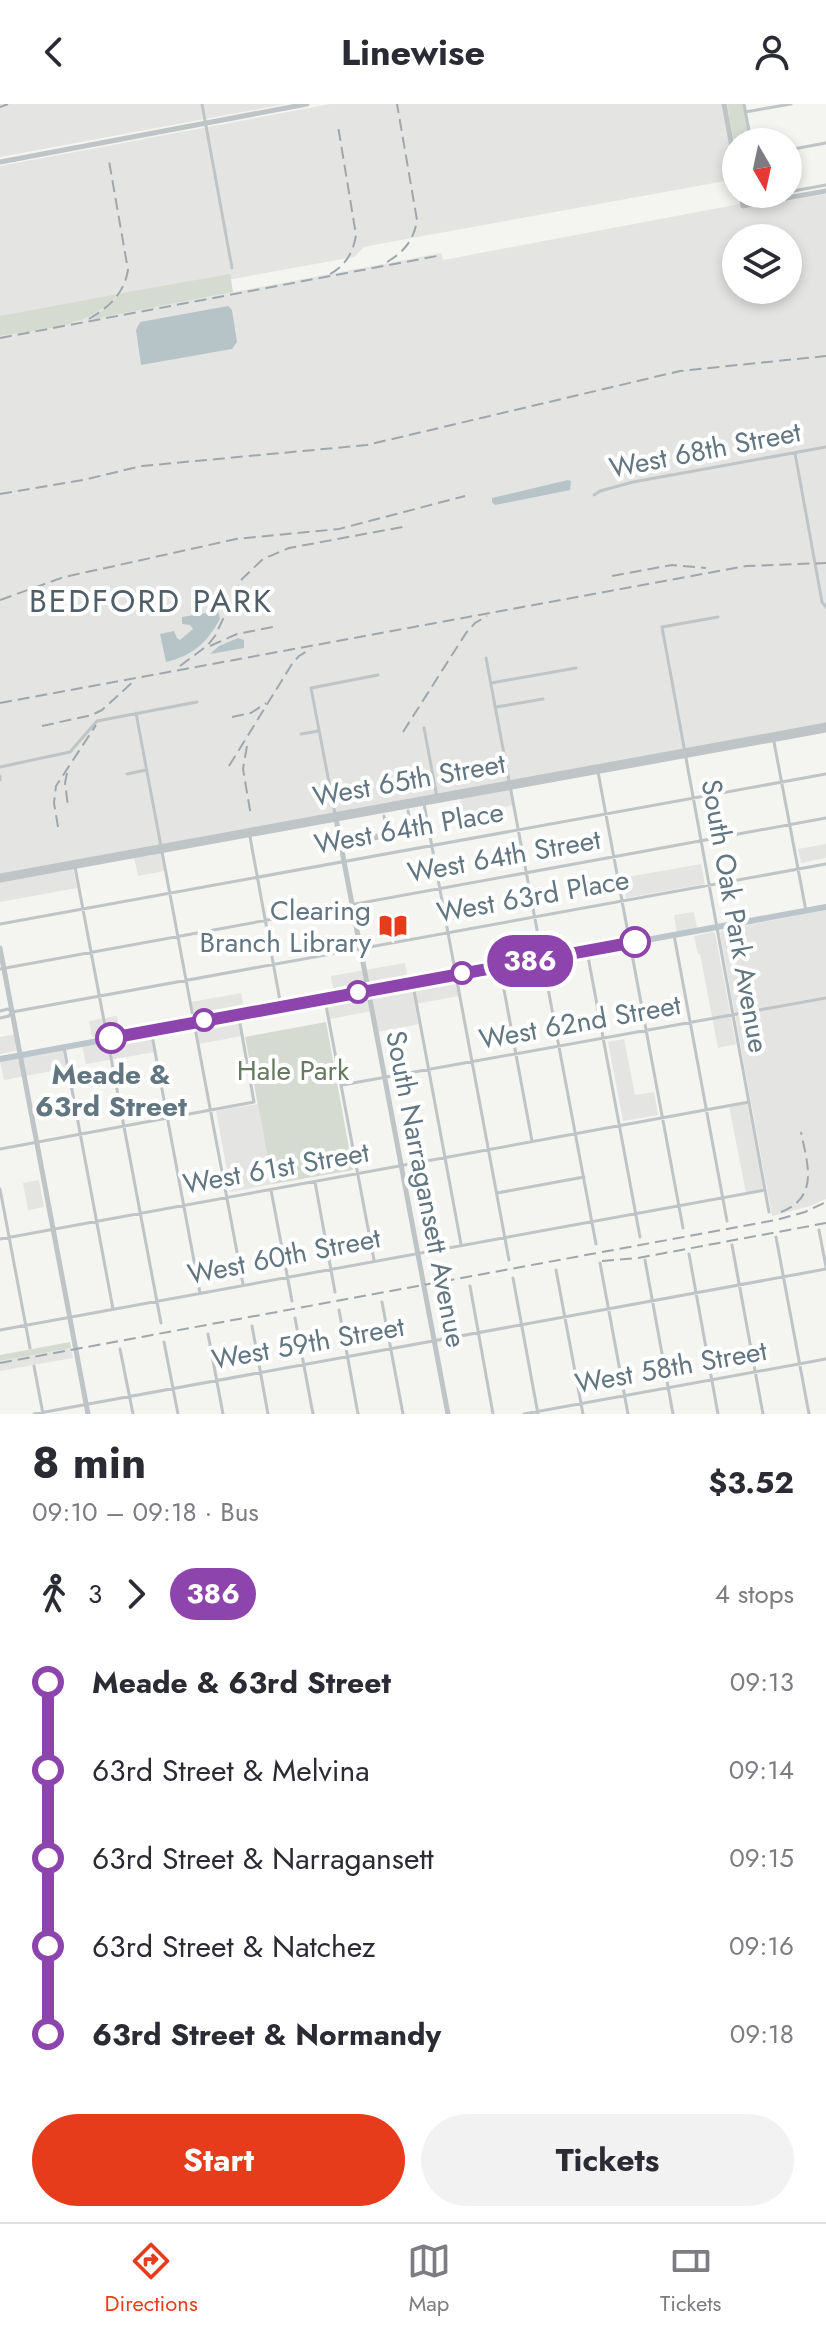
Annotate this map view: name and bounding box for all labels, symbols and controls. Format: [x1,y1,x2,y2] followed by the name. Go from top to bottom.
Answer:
[341,26,485,78] text: Linewise
[32,30,76,74] icon: back
[750,30,794,74] icon: person
[722,128,802,208] north arrow
[722,128,802,304] map controls
[722,224,802,304] button: layers
[606,411,805,489] street label: West 68th Street
[29,578,273,624] district label: BEDFORD PARK
[309,743,509,817] street label: West 65th Street
[691,776,779,1056] street label: South Oak Park Avenue
[311,791,507,865] street label: West 64th Place
[404,819,604,893] street label: West 64th Street
[434,859,632,933] street label: West 63rd Place
[199,890,372,963] place label: Clearing Branch Library
[378,911,408,941] library icon: Clearing Branch Library
[620,927,650,957] unlabelled marker
[484,935,576,987] line badge: 386
[503,940,557,981] text: 386
[451,962,473,984] unlabelled marker
[347,981,369,1003] unlabelled marker
[476,984,684,1060] street label: West 62nd Street
[193,1009,215,1031] unlabelled marker
[96,1023,126,1053] marker: Meade & 63rd Street
[375,1027,477,1351] street label: South Narragansett Avenue
[237,1050,350,1091] park label: Hale Park
[35,1054,187,1127] place label: Meade & 63rd Street
[180,1131,373,1205] street label: West 61st Street
[184,1217,384,1295] street label: West 60th Street
[208,1306,408,1380] street label: West 59th Street
[572,1330,770,1404] street label: West 58th Street
[32,1431,146,1495] text: 8 min
[708,1461,794,1504] text: $3.52
[32,1493,259,1531] text: 09:10 – 09:18 · Bus
[32,1572,76,1616] icon: walk
[114,1572,158,1616] icon: forward
[186,1573,240,1614] text: 386
[88,1575,102,1613] text: 3
[715,1575,794,1613] text: 4 stops
[92,1661,391,1704] text: Meade & 63rd Street
[730,1663,794,1701] text: 09:13
[92,1749,370,1792] text: 63rd Street & Melvina
[729,1751,794,1789] text: 09:14
[92,1837,434,1880] text: 63rd Street & Narragansett
[729,1839,794,1877] text: 09:15
[92,1925,376,1968] text: 63rd Street & Natchez
[729,1927,794,1965] text: 09:16
[92,2013,441,2056] text: 63rd Street & Normandy
[730,2015,794,2053] text: 09:18
[32,2114,405,2206] button: Start
[421,2114,794,2206] button: Tickets
[105,2239,198,2319] tab: Directions
[407,2239,451,2319] tab: Map
[660,2239,721,2319] tab: Tickets

